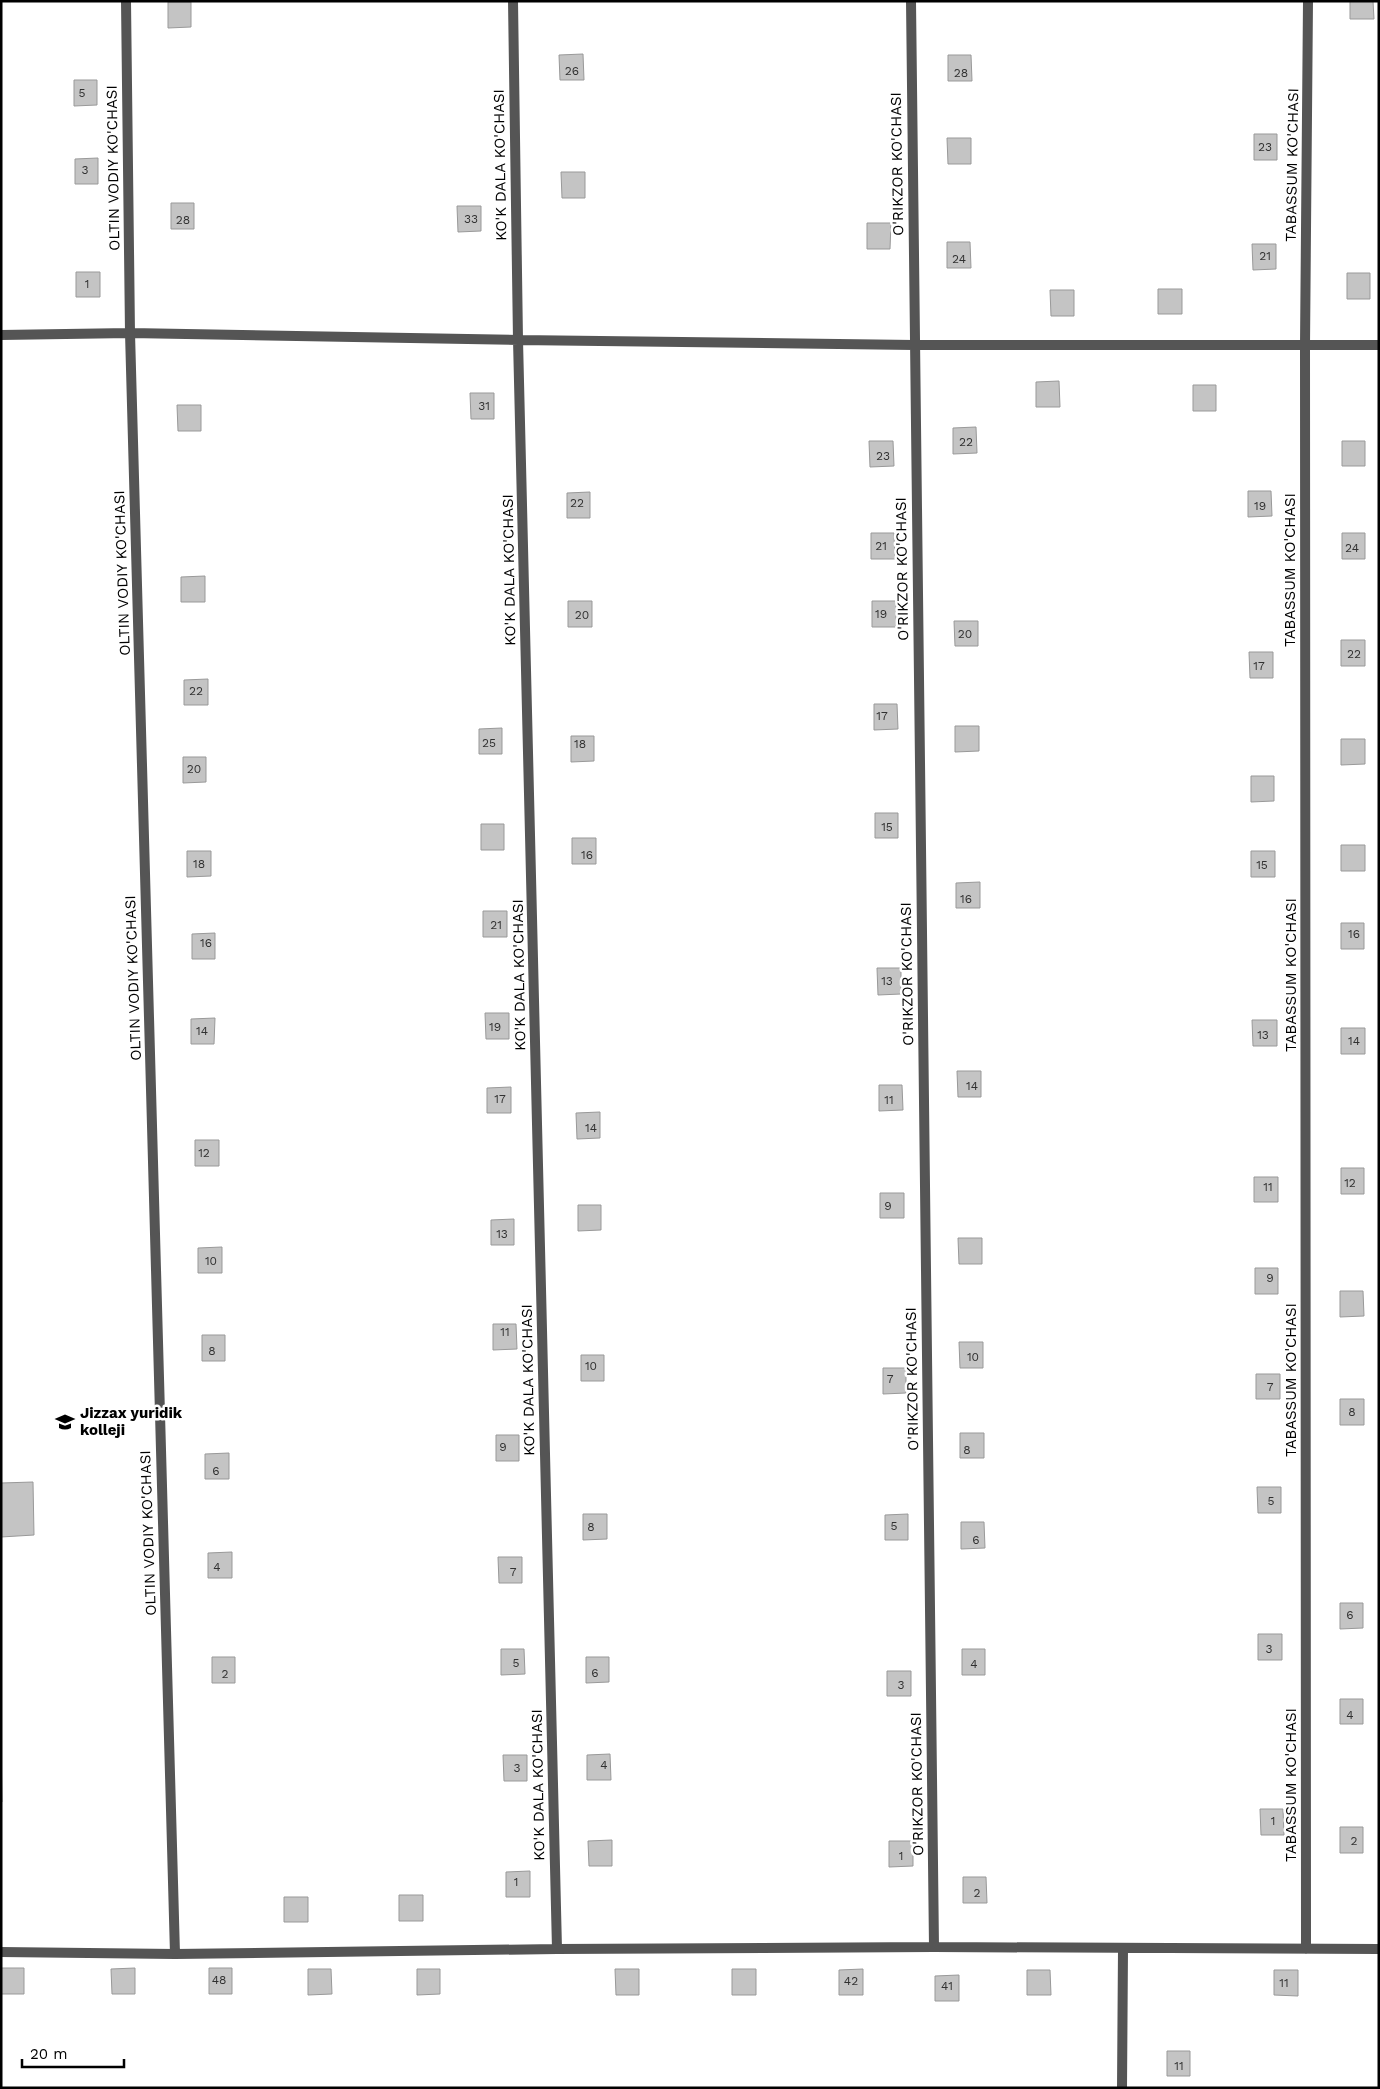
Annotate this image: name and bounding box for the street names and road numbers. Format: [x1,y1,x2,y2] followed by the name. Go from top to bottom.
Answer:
[103,85,123,251] street label: OLTIN VODIY KO'CHASI
[1282,88,1302,242] street label: TABASSUM KO'CHASI
[490,89,510,241] street label: KO'K DALA KO'CHASI
[887,92,907,236] street label: O'RIKZOR KO'CHASI
[110,490,134,656] street label: OLTIN VODIY KO'CHASI
[1281,493,1299,647] street label: TABASSUM KO'CHASI
[499,494,519,646] street label: KO'K DALA KO'CHASI
[892,497,912,641] street label: O'RIKZOR KO'CHASI
[121,895,145,1061] street label: OLTIN VODIY KO'CHASI
[1282,898,1300,1052] street label: TABASSUM KO'CHASI
[509,899,529,1051] street label: KO'K DALA KO'CHASI
[897,902,917,1046] street label: O'RIKZOR KO'CHASI
[1282,1303,1300,1457] street label: TABASSUM KO'CHASI
[518,1304,538,1456] street label: KO'K DALA KO'CHASI
[902,1307,922,1451] street label: O'RIKZOR KO'CHASI
[136,1450,160,1616] street label: OLTIN VODIY KO'CHASI
[1282,1708,1300,1862] street label: TABASSUM KO'CHASI
[528,1709,548,1861] street label: KO'K DALA KO'CHASI
[907,1712,927,1856] street label: O'RIKZOR KO'CHASI

